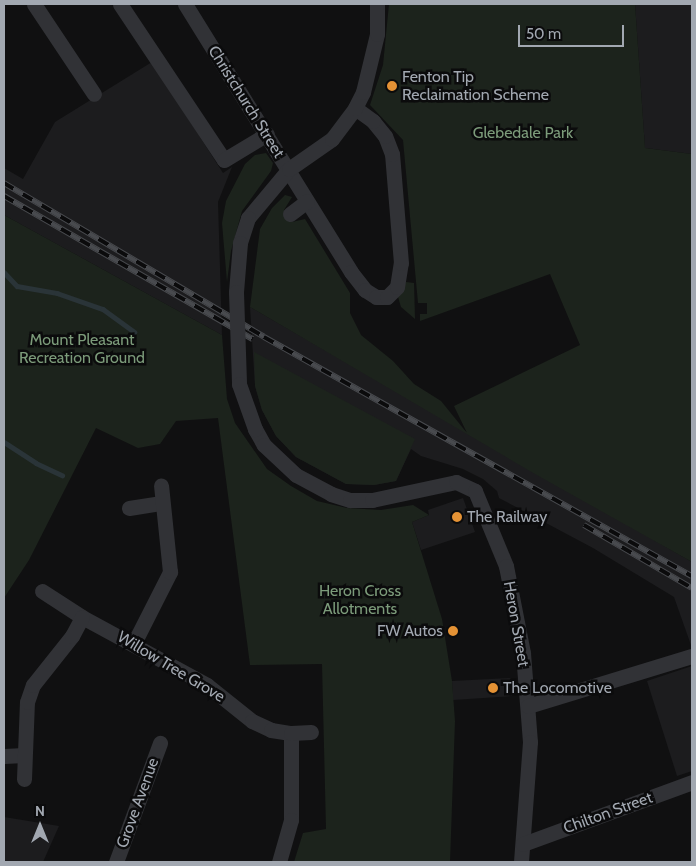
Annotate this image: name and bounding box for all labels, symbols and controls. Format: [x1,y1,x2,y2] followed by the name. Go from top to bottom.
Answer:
[521,15,627,47] scale bar
[526,25,561,43] text: 50 m
[204,42,288,162] street label: Christchurch Street
[402,67,549,105] place label: Fenton Tip Reclaimation Scheme
[386,80,398,92] marker: Fenton Tip Reclaimation Scheme
[473,123,573,143] park label: Glebedale Park
[19,330,145,368] park label: Mount Pleasant Recreation Ground
[467,507,547,527] place label: The Railway
[451,511,463,523] marker: The Railway
[499,580,533,668] street label: Heron Street
[319,581,401,619] park label: Heron Cross Allotments
[377,621,443,641] place label: FW Autos
[447,625,459,637] marker: FW Autos
[114,627,228,707] street label: Willow Tree Grove
[503,678,612,698] place label: The Locomotive
[487,682,499,694] marker: The Locomotive
[113,755,163,851] street label: Grove Avenue
[561,788,655,838] street label: Chilton Street
[15,801,65,851] north arrow
[35,802,45,820] text: N

